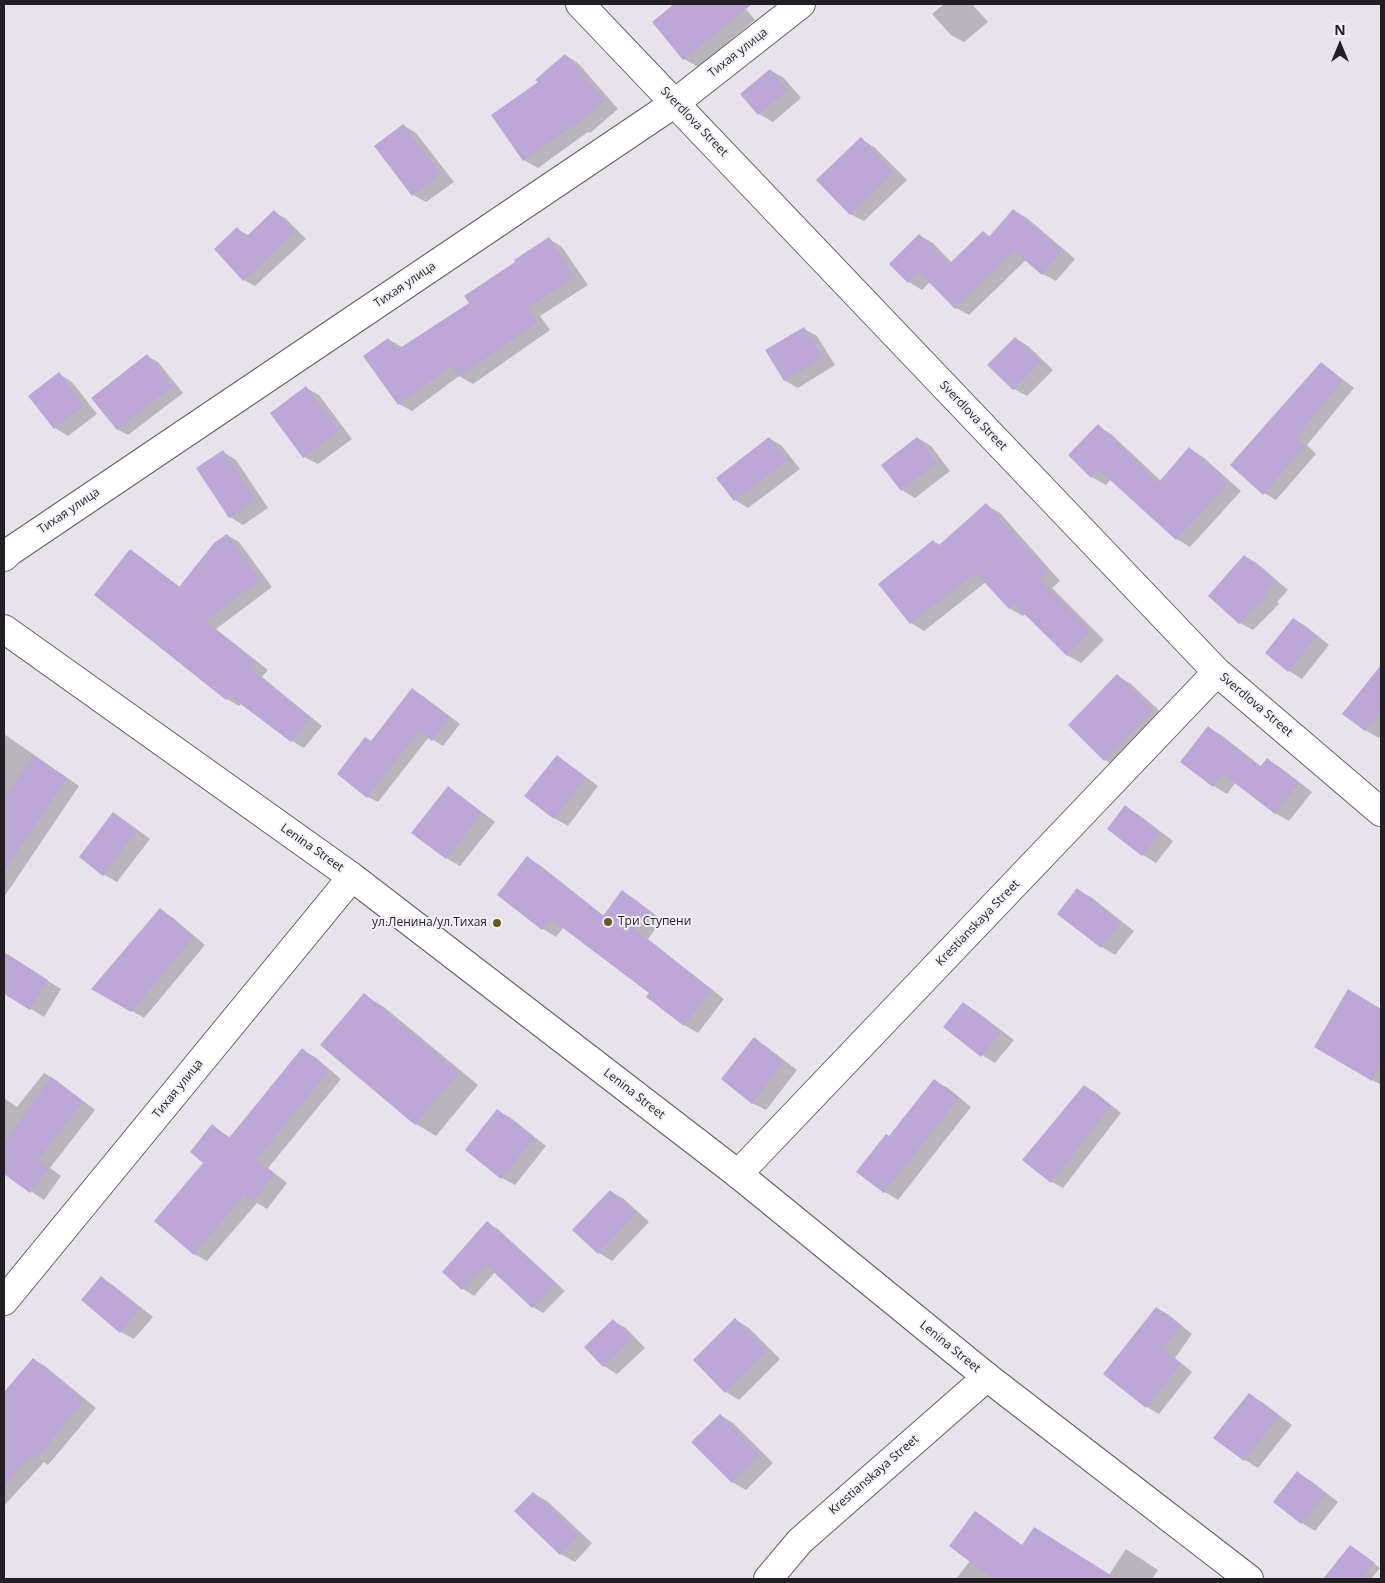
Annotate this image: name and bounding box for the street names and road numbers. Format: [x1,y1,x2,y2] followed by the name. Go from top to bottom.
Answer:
[705,25,771,81] street label: Тихая улица
[657,84,731,160] street label: Sverdlova Street
[371,259,439,311] street label: Тихая улица
[936,378,1010,454] street label: Sverdlova Street
[35,485,103,537] street label: Тихая улица
[1216,670,1296,740] street label: Sverdlova Street
[278,821,346,875] street label: Lenina Street
[933,877,1023,969] street label: Krestianskaya Street
[150,1057,206,1121] street label: Тихая улица
[600,1066,668,1122] street label: Lenina Street
[917,1318,983,1376] street label: Lenina Street
[826,1432,922,1518] street label: Krestianskaya Street

